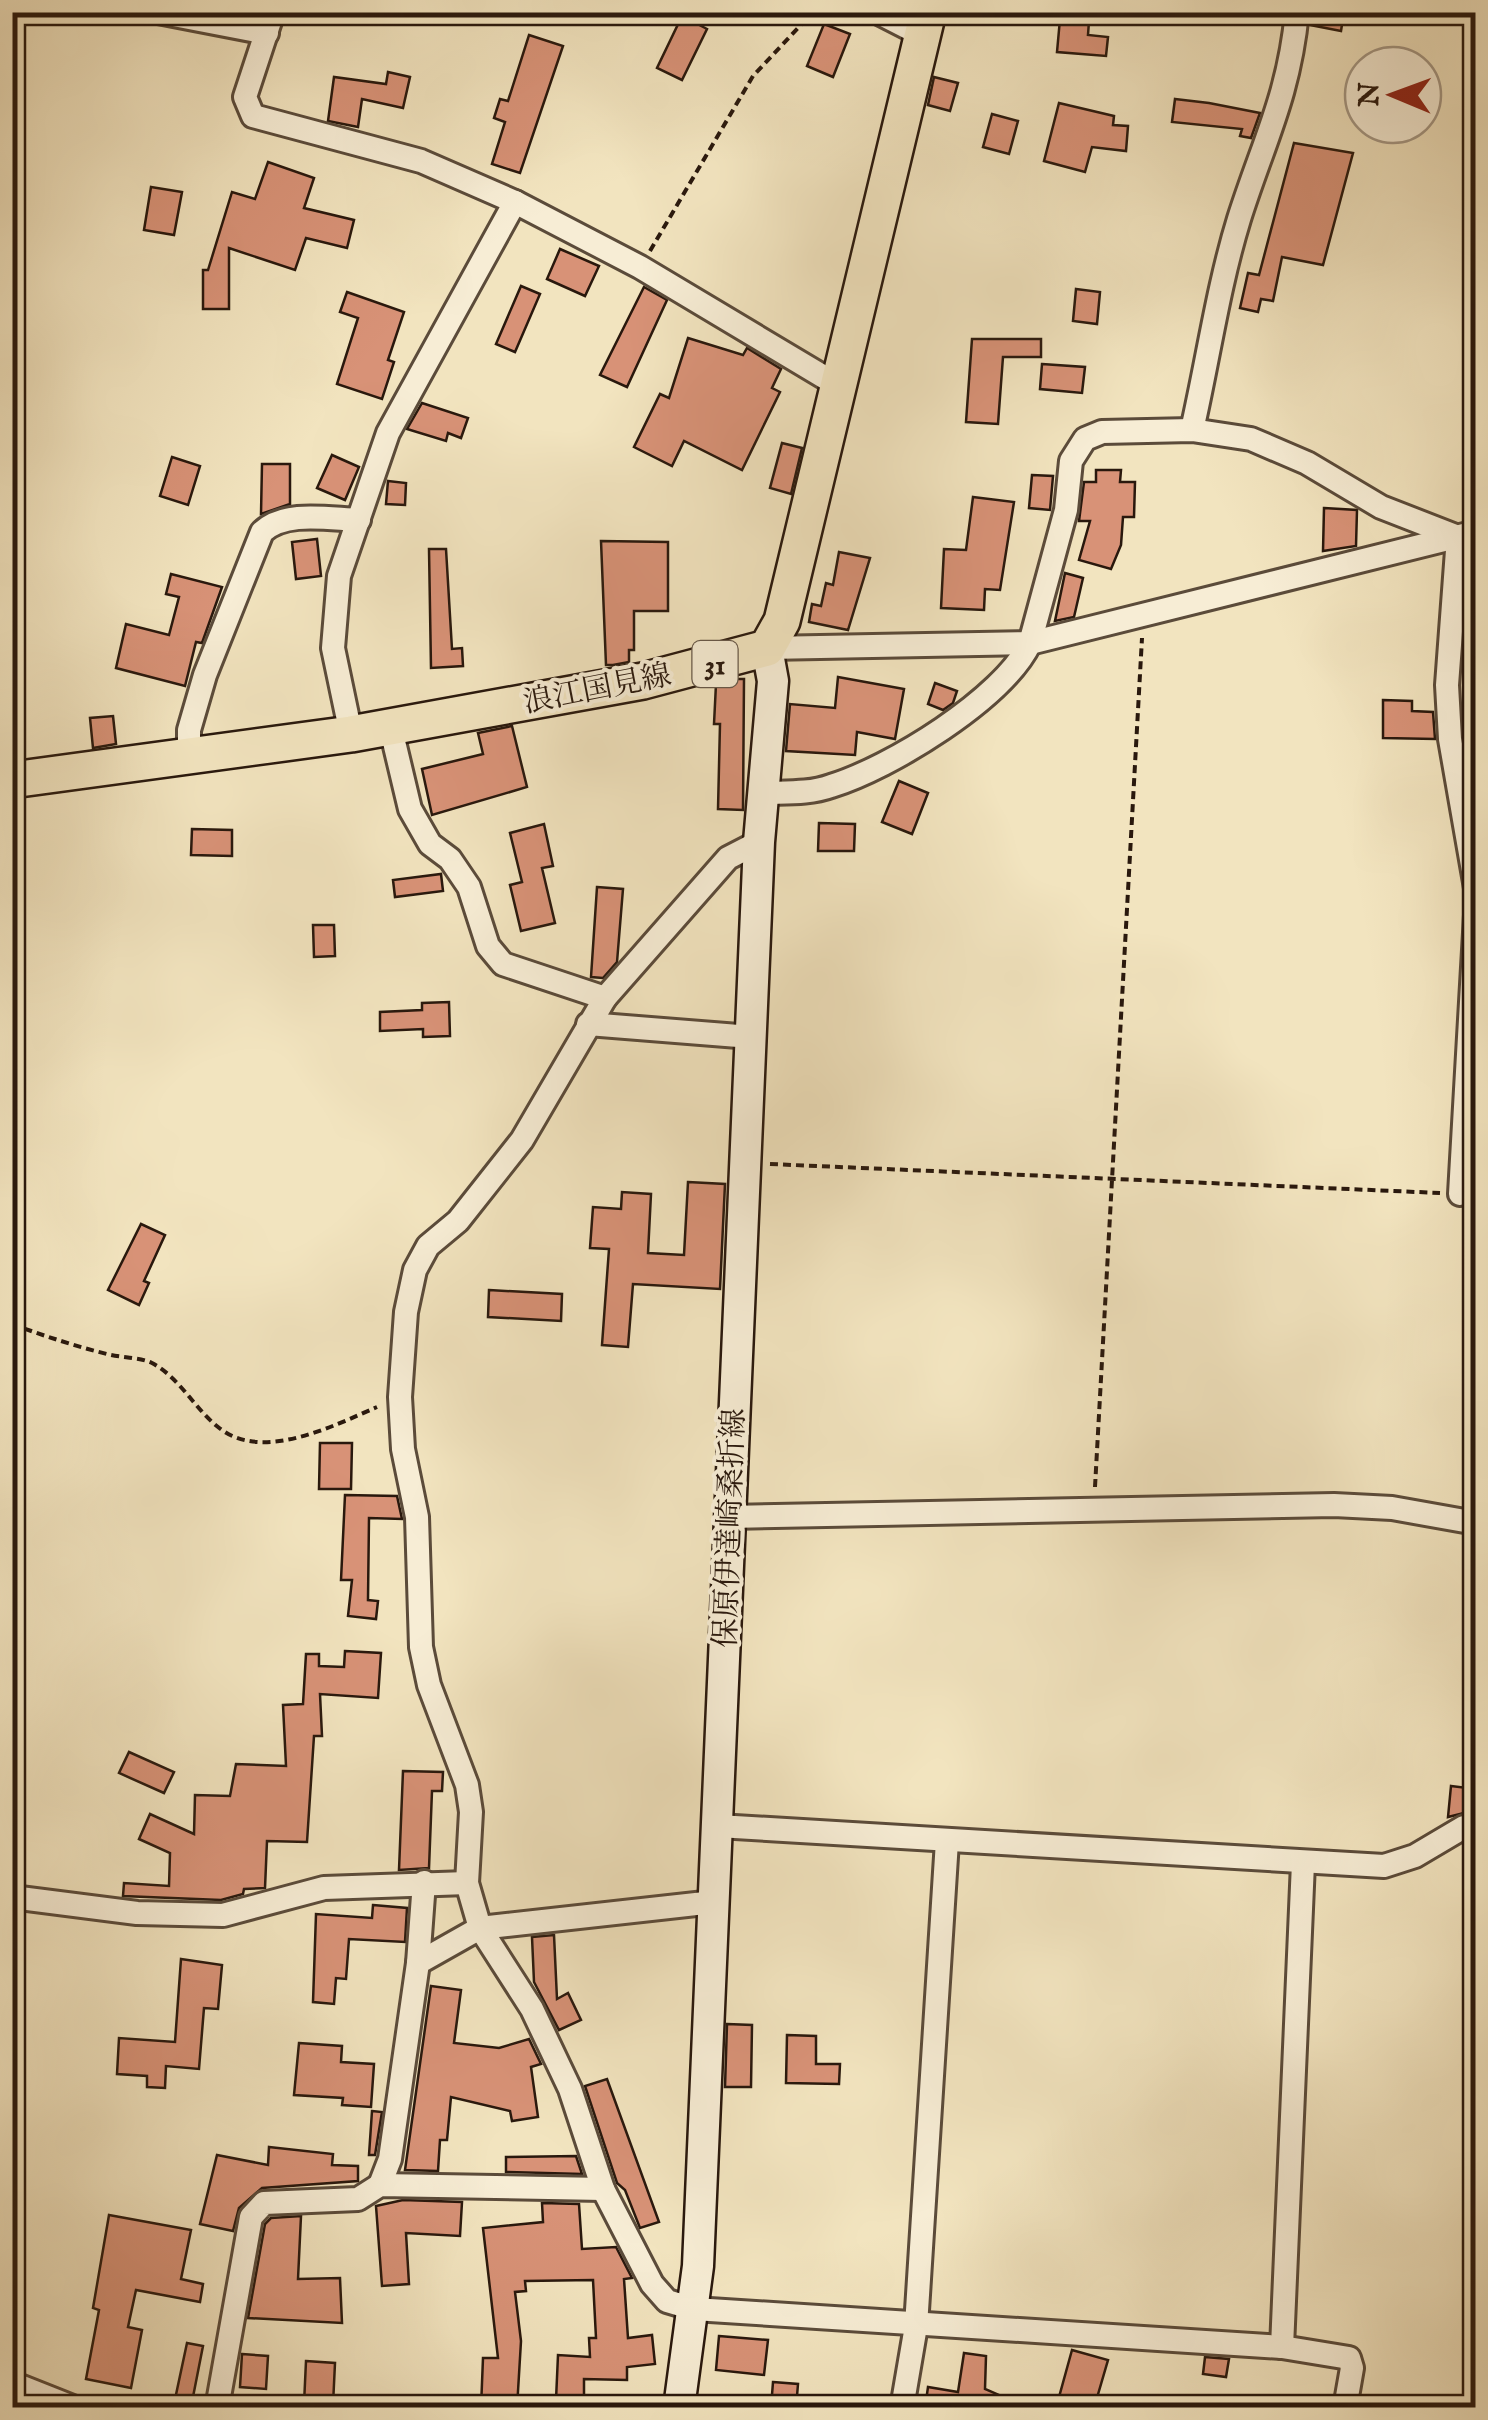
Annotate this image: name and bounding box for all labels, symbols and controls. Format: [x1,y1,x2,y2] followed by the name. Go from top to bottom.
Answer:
[1343,45,1443,145] north arrow
[1353,82,1388,108] text: N
[692,641,738,687] road number: 31
[520,657,675,723] street label: 浪江国見線
[708,1407,754,1649] street label: 保原伊達崎桑折線

